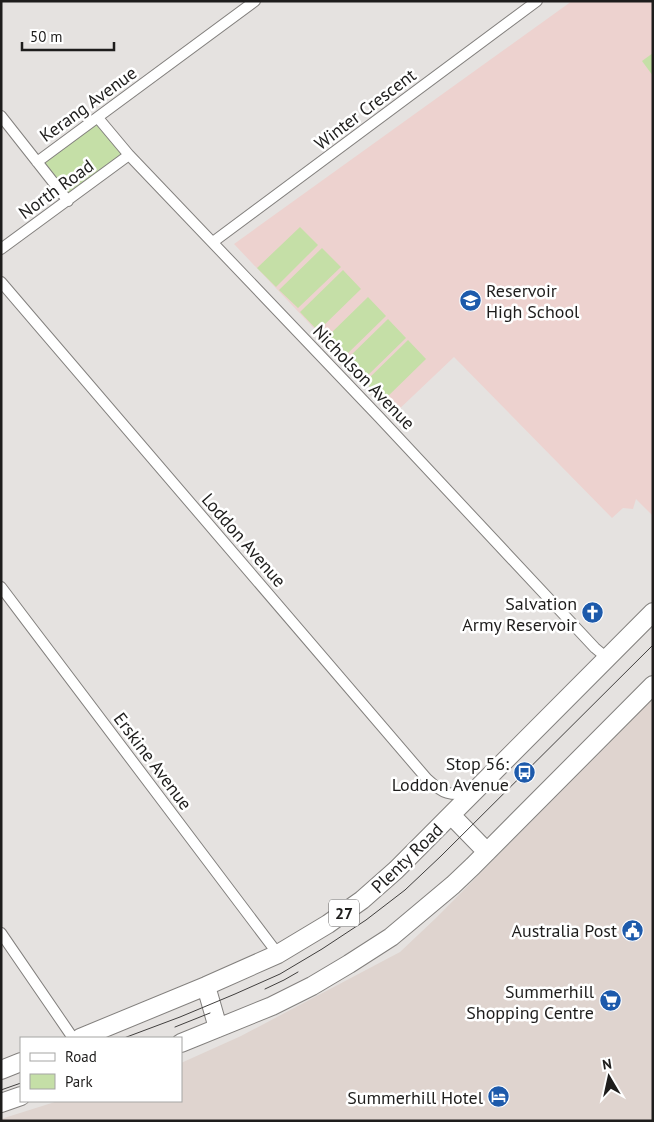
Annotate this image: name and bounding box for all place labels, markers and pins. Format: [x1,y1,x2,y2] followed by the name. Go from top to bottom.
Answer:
[486,279,580,323] place label: Reservoir High School
[458,288,482,312] school or university icon: Reservoir High School
[462,592,577,636] place label: Salvation Army Reservoir
[581,601,605,625] church icon: Salvation Army Reservoir
[392,752,509,796] place label: Stop 56: Loddon Avenue
[513,761,537,785] bus stop icon: Stop 56: Loddon Avenue
[621,918,645,942] public building icon: Australia Post
[511,919,617,942] place label: Australia Post
[466,980,595,1024] place label: Summerhill Shopping Centre
[598,989,622,1013] supermarket icon: Summerhill Shopping Centre
[487,1085,511,1109] hotel icon: Summerhill Hotel
[347,1086,484,1109] place label: Summerhill Hotel

